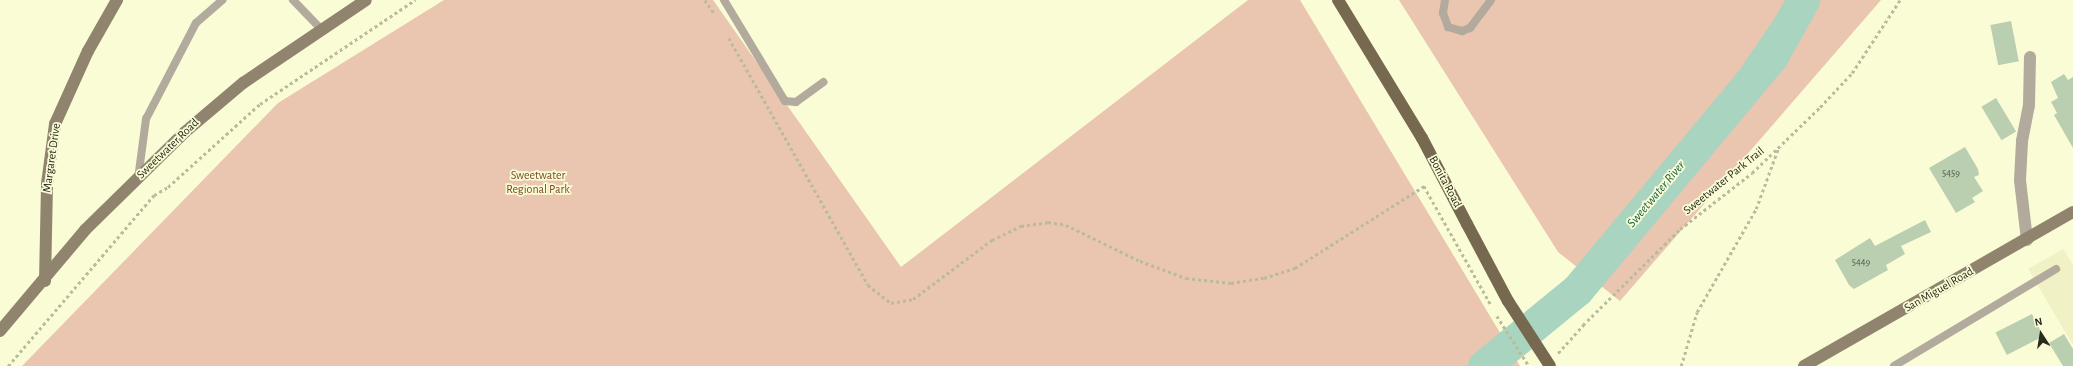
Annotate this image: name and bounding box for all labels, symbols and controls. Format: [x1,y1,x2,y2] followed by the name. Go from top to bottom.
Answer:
[134,116,202,182] street label: Sweetwater Road
[40,122,64,194] street label: Margaret Drive
[1681,144,1767,218] street label: Sweetwater Park Trail
[1425,154,1465,210] street label: Bonita Road
[1625,159,1689,231] water label: Sweetwater River
[1942,168,1960,180] house number: 5459
[506,169,570,197] park label: Sweetwater Regional Park
[1852,257,1870,269] house number: 5449
[1902,264,1976,316] street label: San Miguel Road
[2021,314,2061,354] north arrow
[2034,316,2043,328] text: N

